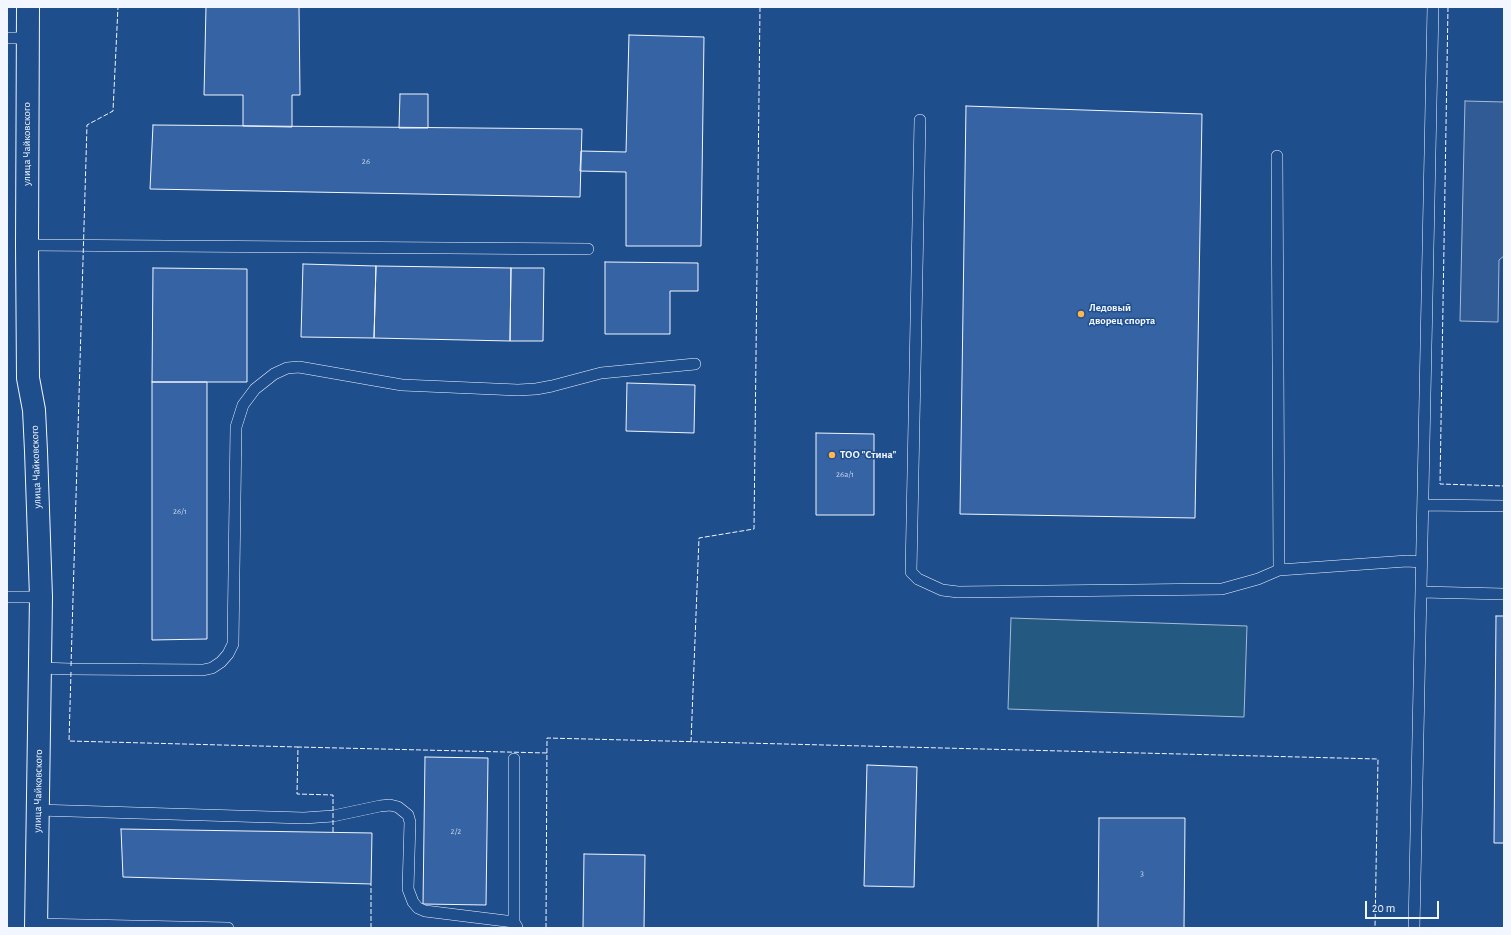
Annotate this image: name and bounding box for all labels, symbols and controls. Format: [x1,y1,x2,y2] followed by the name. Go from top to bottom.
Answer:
[20,102,34,186] street label: улица Чайковского
[362,156,370,166] house number: 26
[1089,301,1155,327] place label: Ледовый дворец спорта
[1076,309,1086,319] marker: Ледовый дворец спорта
[28,425,44,509] street label: улица Чайковского
[840,448,896,462] place label: ТОО "Стина"
[827,450,837,460] marker: ТОО "Стина"
[836,469,854,479] house number: 26а/1
[173,506,187,516] house number: 26/1
[31,749,45,833] street label: улица Чайковского
[451,826,461,836] house number: 2/2
[1140,868,1144,878] house number: 3
[1367,893,1441,919] scale bar
[1372,902,1395,914] text: 20 m

